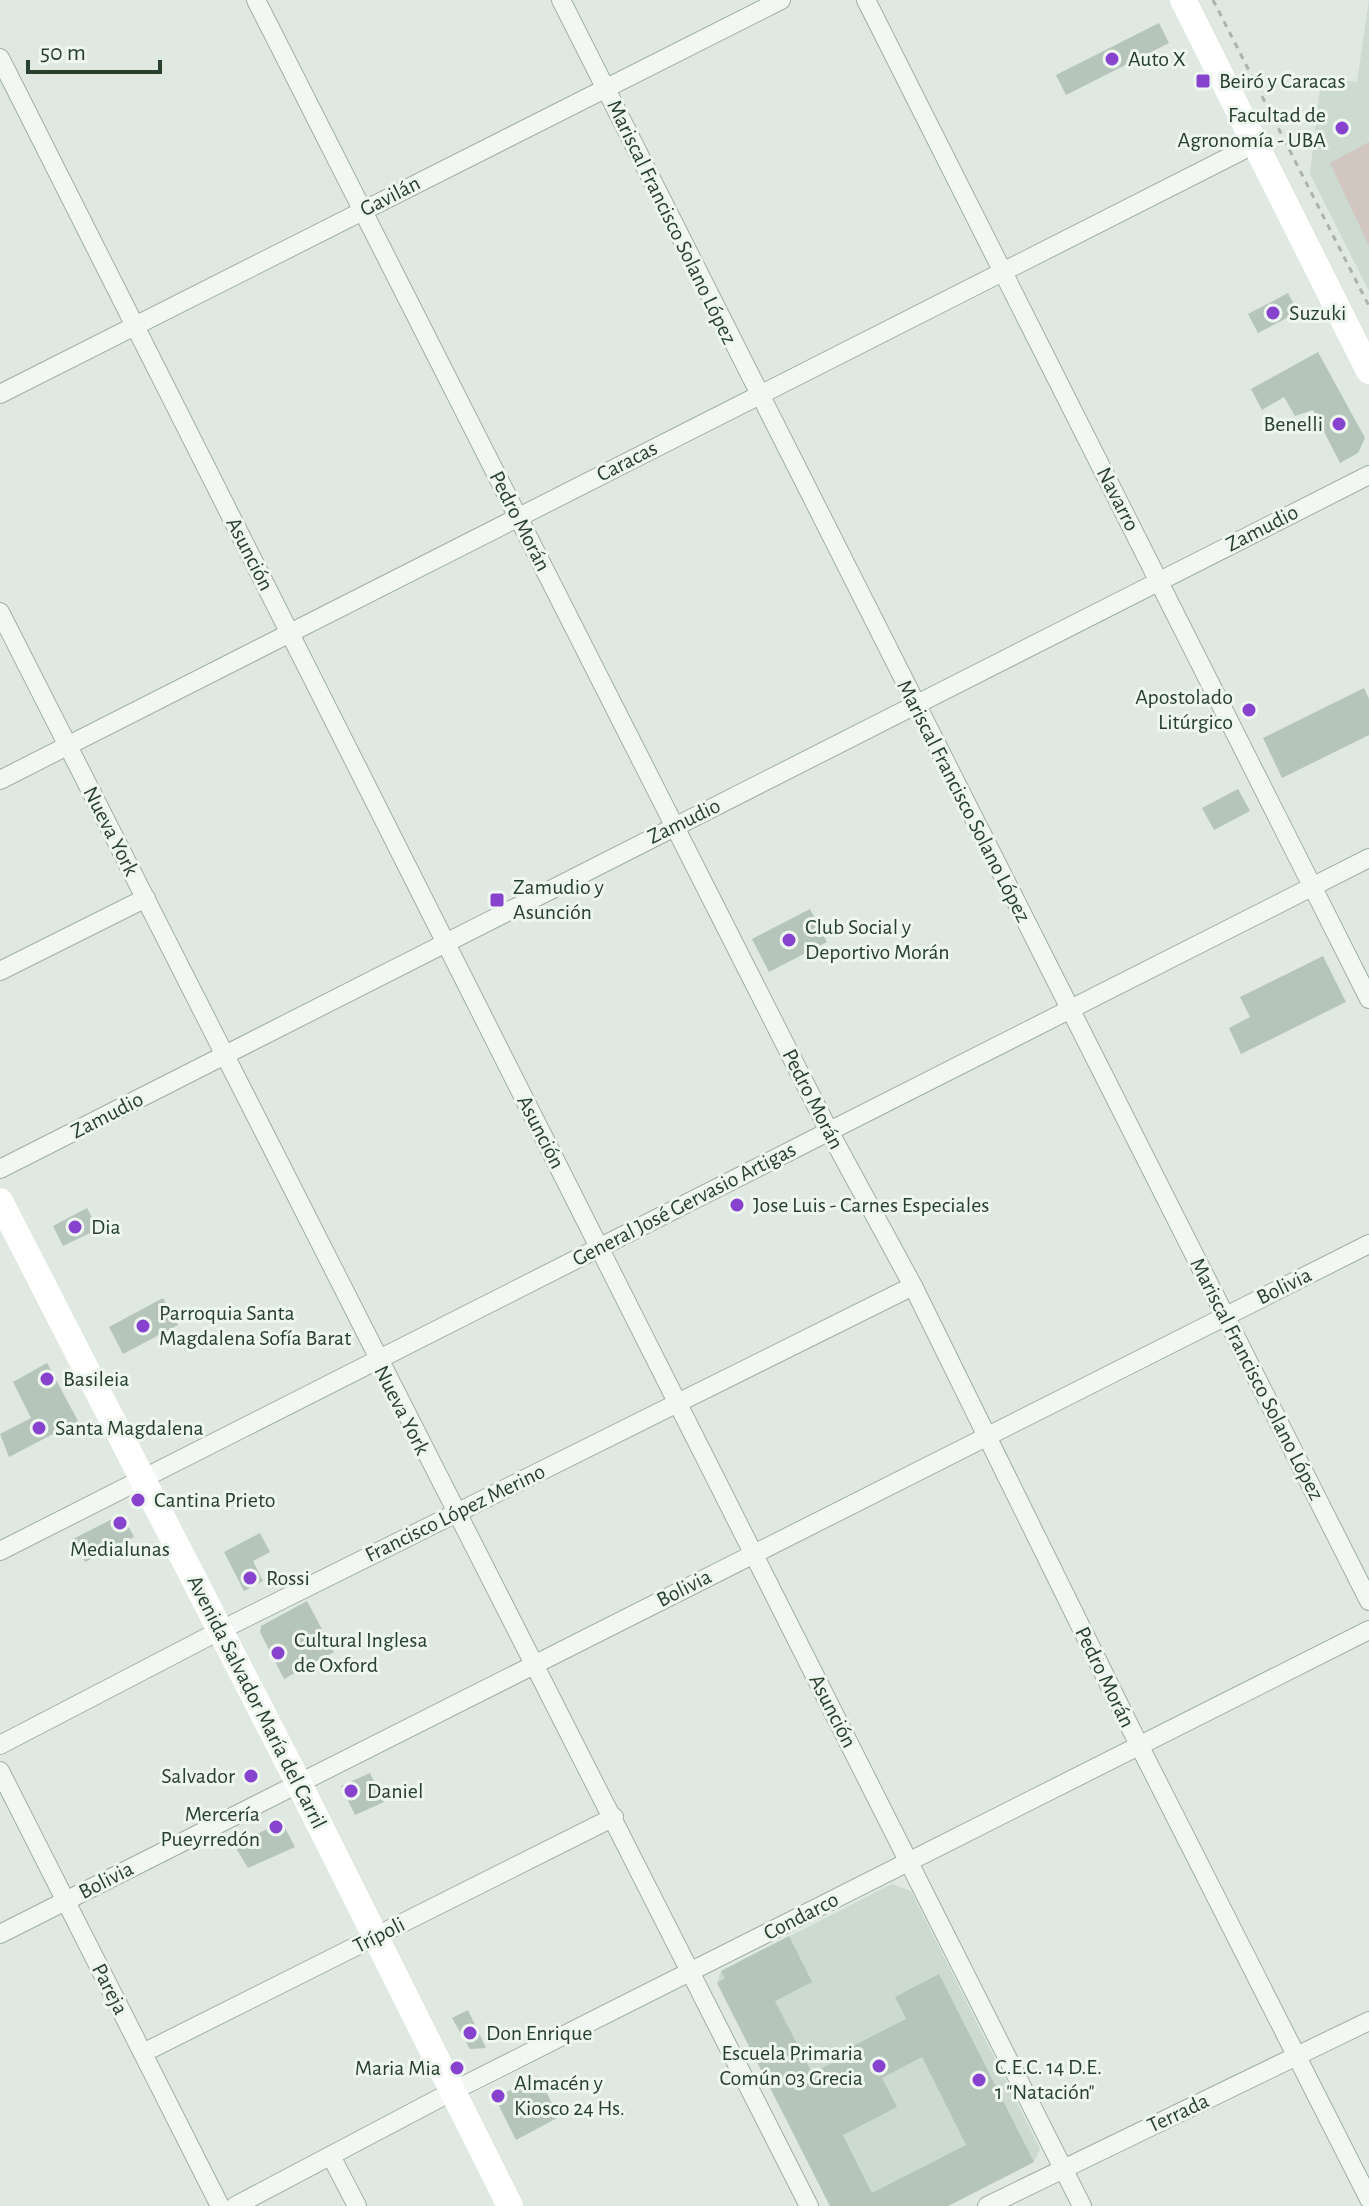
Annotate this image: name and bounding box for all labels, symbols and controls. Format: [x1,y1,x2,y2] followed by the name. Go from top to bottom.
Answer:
[28,24,160,74] scale bar
[40,41,86,65] text: 50 m
[1128,48,1186,70] place label: Auto X
[1103,50,1121,68] marker: Auto X
[1219,70,1346,92] place label: Beiró y Caracas
[1194,72,1212,90] marker: Beiró y Caracas
[603,96,741,348] street label: Mariscal Francisco Solano López
[1178,104,1326,151] place label: Facultad de Agronomía - UBA
[1333,119,1351,137] marker: Facultad de Agronomía - UBA
[356,172,424,220] street label: Gavilán
[1289,302,1346,324] place label: Suzuki
[1264,304,1282,322] marker: Suzuki
[1264,413,1323,435] place label: Benelli
[1330,415,1348,433] marker: Benelli
[593,436,661,486] street label: Caracas
[1093,464,1143,534] street label: Navarro
[485,467,555,575] street label: Pedro Morán
[1222,501,1302,555] street label: Zamudio
[222,514,278,594] street label: Asunción
[893,676,1035,926] street label: Mariscal Francisco Solano López
[1135,686,1233,733] place label: Apostolado Litúrgico
[1240,701,1258,719] marker: Apostolado Litúrgico
[79,783,143,879] street label: Nueva York
[644,794,724,848] street label: Zamudio
[513,876,605,923] place label: Zamudio y Asunción
[488,891,506,909] marker: Zamudio y Asunción
[805,916,950,963] place label: Club Social y Deportivo Morán
[780,931,798,949] marker: Club Social y Deportivo Morán
[778,1045,848,1153] street label: Pedro Morán
[67,1088,147,1142] street label: Zamudio
[513,1092,569,1172] street label: Asunción
[569,1138,799,1270] street label: General José Gervasio Artigas
[753,1194,989,1216] place label: Jose Luis - Carnes Especiales
[728,1196,746,1214] marker: Jose Luis - Carnes Especiales
[91,1216,121,1238] place label: Dia
[66,1218,84,1236] marker: Dia
[1186,1254,1328,1504] street label: Mariscal Francisco Solano López
[1253,1263,1315,1309] street label: Bolivia
[159,1302,351,1349] place label: Parroquia Santa Magdalena Sofía Barat
[134,1317,152,1335] marker: Parroquia Santa Magdalena Sofía Barat
[370,1362,434,1458] street label: Nueva York
[63,1368,130,1390] place label: Basileia
[38,1370,56,1388] marker: Basileia
[55,1417,204,1439] place label: Santa Magdalena
[30,1419,48,1437] marker: Santa Magdalena
[362,1460,548,1566] street label: Francisco López Merino
[154,1489,275,1511] place label: Cantina Prieto
[129,1491,147,1509] marker: Cantina Prieto
[111,1514,129,1532] marker: Medialunas
[70,1538,170,1560] place label: Medialunas
[653,1565,715,1611] street label: Bolivia
[266,1567,310,1589] place label: Rossi
[241,1569,259,1587] marker: Rossi
[181,1571,333,1833] street label: Avenida Salvador María del Carril
[1071,1623,1139,1731] street label: Pedro Morán
[294,1629,428,1676] place label: Cultural Inglesa de Oxford
[269,1644,287,1662] marker: Cultural Inglesa de Oxford
[805,1671,861,1751] street label: Asunción
[161,1763,235,1789] place label: Salvador
[242,1767,260,1785] marker: Salvador
[367,1780,423,1802] place label: Daniel
[342,1782,360,1800] marker: Daniel
[160,1803,260,1850] place label: Mercería Pueyrredón
[267,1818,285,1836] marker: Mercería Pueyrredón
[75,1857,137,1903] street label: Bolivia
[760,1888,842,1944] street label: Condarco
[350,1913,408,1957] street label: Trípoli
[88,1960,132,2018] street label: Pareja
[486,2022,592,2044] place label: Don Enrique
[461,2024,479,2042] marker: Don Enrique
[720,2042,863,2089] place label: Escuela Primaria Común 03 Grecia
[995,2056,1102,2103] place label: C.E.C. 14 D.E. 1 "Natación"
[355,2057,441,2079] place label: Maria Mia
[870,2057,888,2075] marker: Escuela Primaria Común 03 Grecia
[448,2059,466,2077] marker: Maria Mia
[970,2071,988,2089] marker: C.E.C. 14 D.E. 1 "Natación"
[514,2072,625,2119] place label: Almacén y Kiosco 24 Hs.
[489,2087,507,2105] marker: Almacén y Kiosco 24 Hs.
[1144,2089,1212,2137] street label: Terrada

